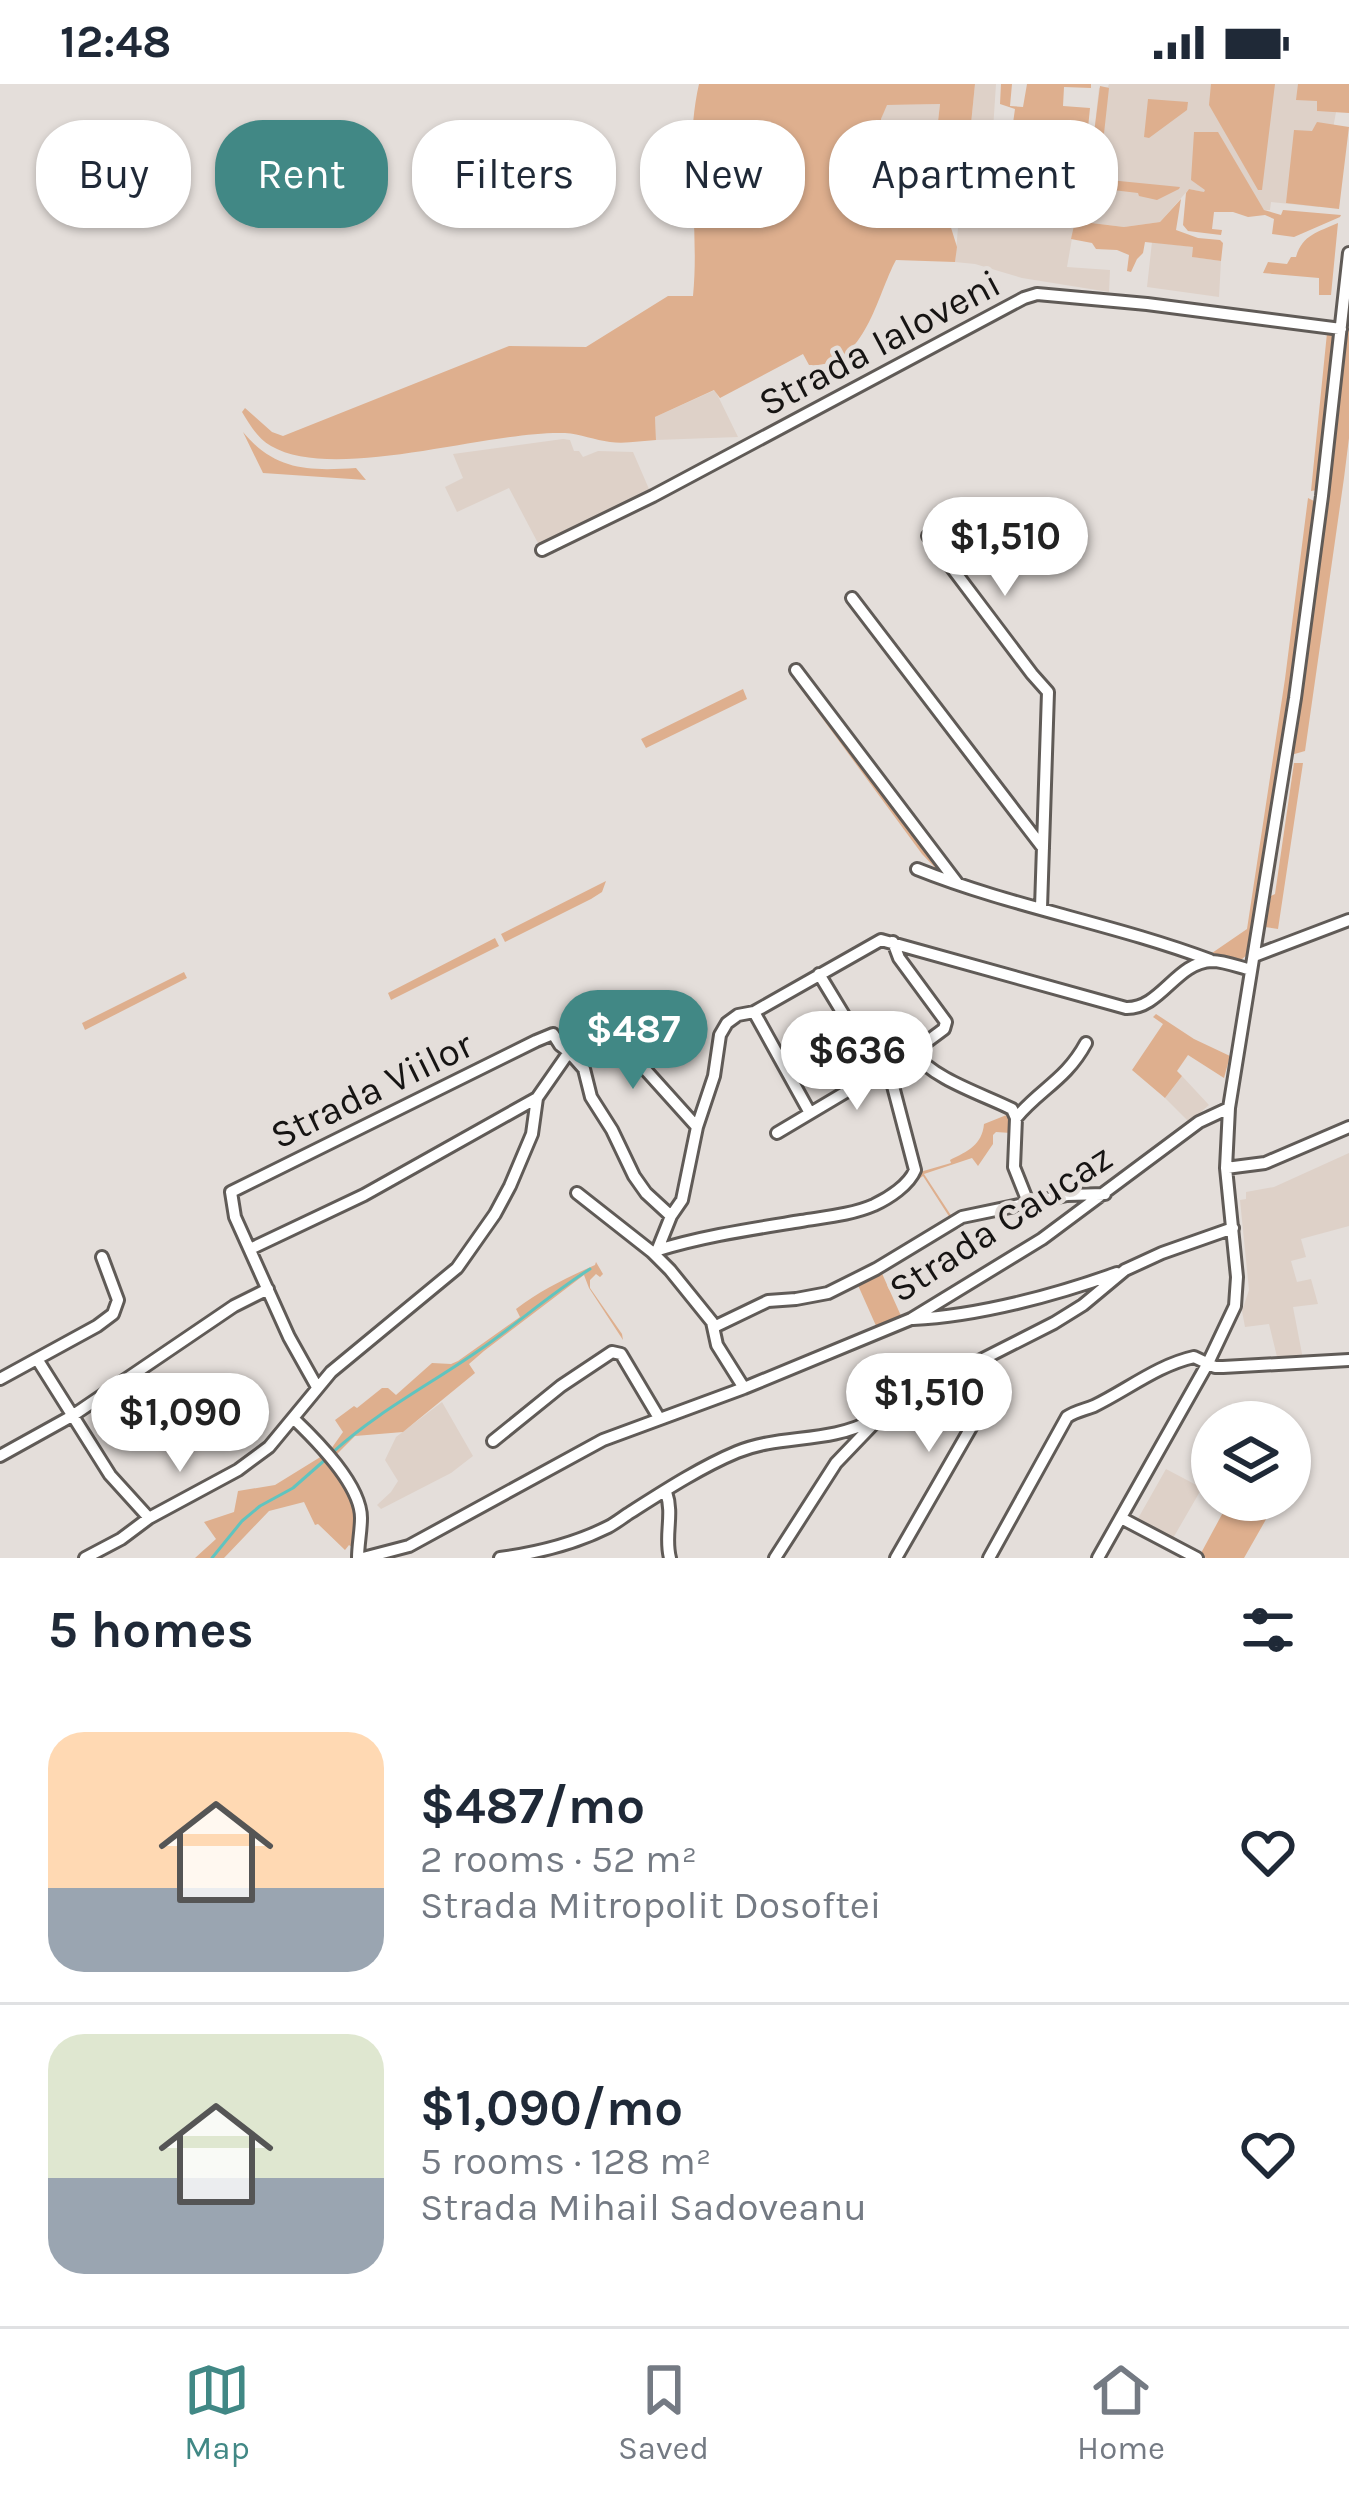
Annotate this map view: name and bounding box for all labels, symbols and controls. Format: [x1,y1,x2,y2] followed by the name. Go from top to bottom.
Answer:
[60,16,171,68] text: 12:48
[36,120,191,228] chip: Buy
[215,120,388,228] chip: Rent
[412,120,616,228] chip: Filters
[640,120,805,228] chip: New
[829,120,1118,228] chip: Apartment
[751,260,1008,426] street label: Strada Ialoveni
[907,497,1103,599] pin: $1,510
[949,513,1061,559] text: $1,510
[562,990,704,1092] pin: $487
[586,1006,680,1052] text: $487
[786,1011,928,1113] pin: $636
[263,1021,481,1159] street label: Strada Viilor
[808,1027,906,1073] text: $636
[880,1134,1121,1312] street label: Strada Caucaz
[831,1353,1027,1455] pin: $1,510
[873,1369,985,1415] text: $1,510
[82,1373,278,1475] pin: $1,090
[118,1389,242,1435] text: $1,090
[1191,1401,1311,1521] map controls
[1191,1401,1311,1521] button: layers
[1235,1597,1301,1663] icon: filters
[48,1600,254,1660] text: 5 homes
[420,1776,645,1836] text: $487/mo
[144,1780,288,1924] icon: home
[1235,1819,1301,1885] icon: heart
[420,1836,697,1882] text: 2 rooms · 52 m²
[420,1882,882,1928] text: Strada Mitropolit Dosoftei
[420,2078,683,2138] text: $1,090/mo
[144,2082,288,2226] icon: home
[1235,2121,1301,2187] icon: heart
[420,2138,711,2184] text: 5 rooms · 128 m²
[420,2184,867,2230] text: Strada Mihail Sadoveanu
[184,2357,250,2467] tab: Map
[618,2357,709,2467] tab: Saved
[1077,2357,1165,2467] tab: Home

